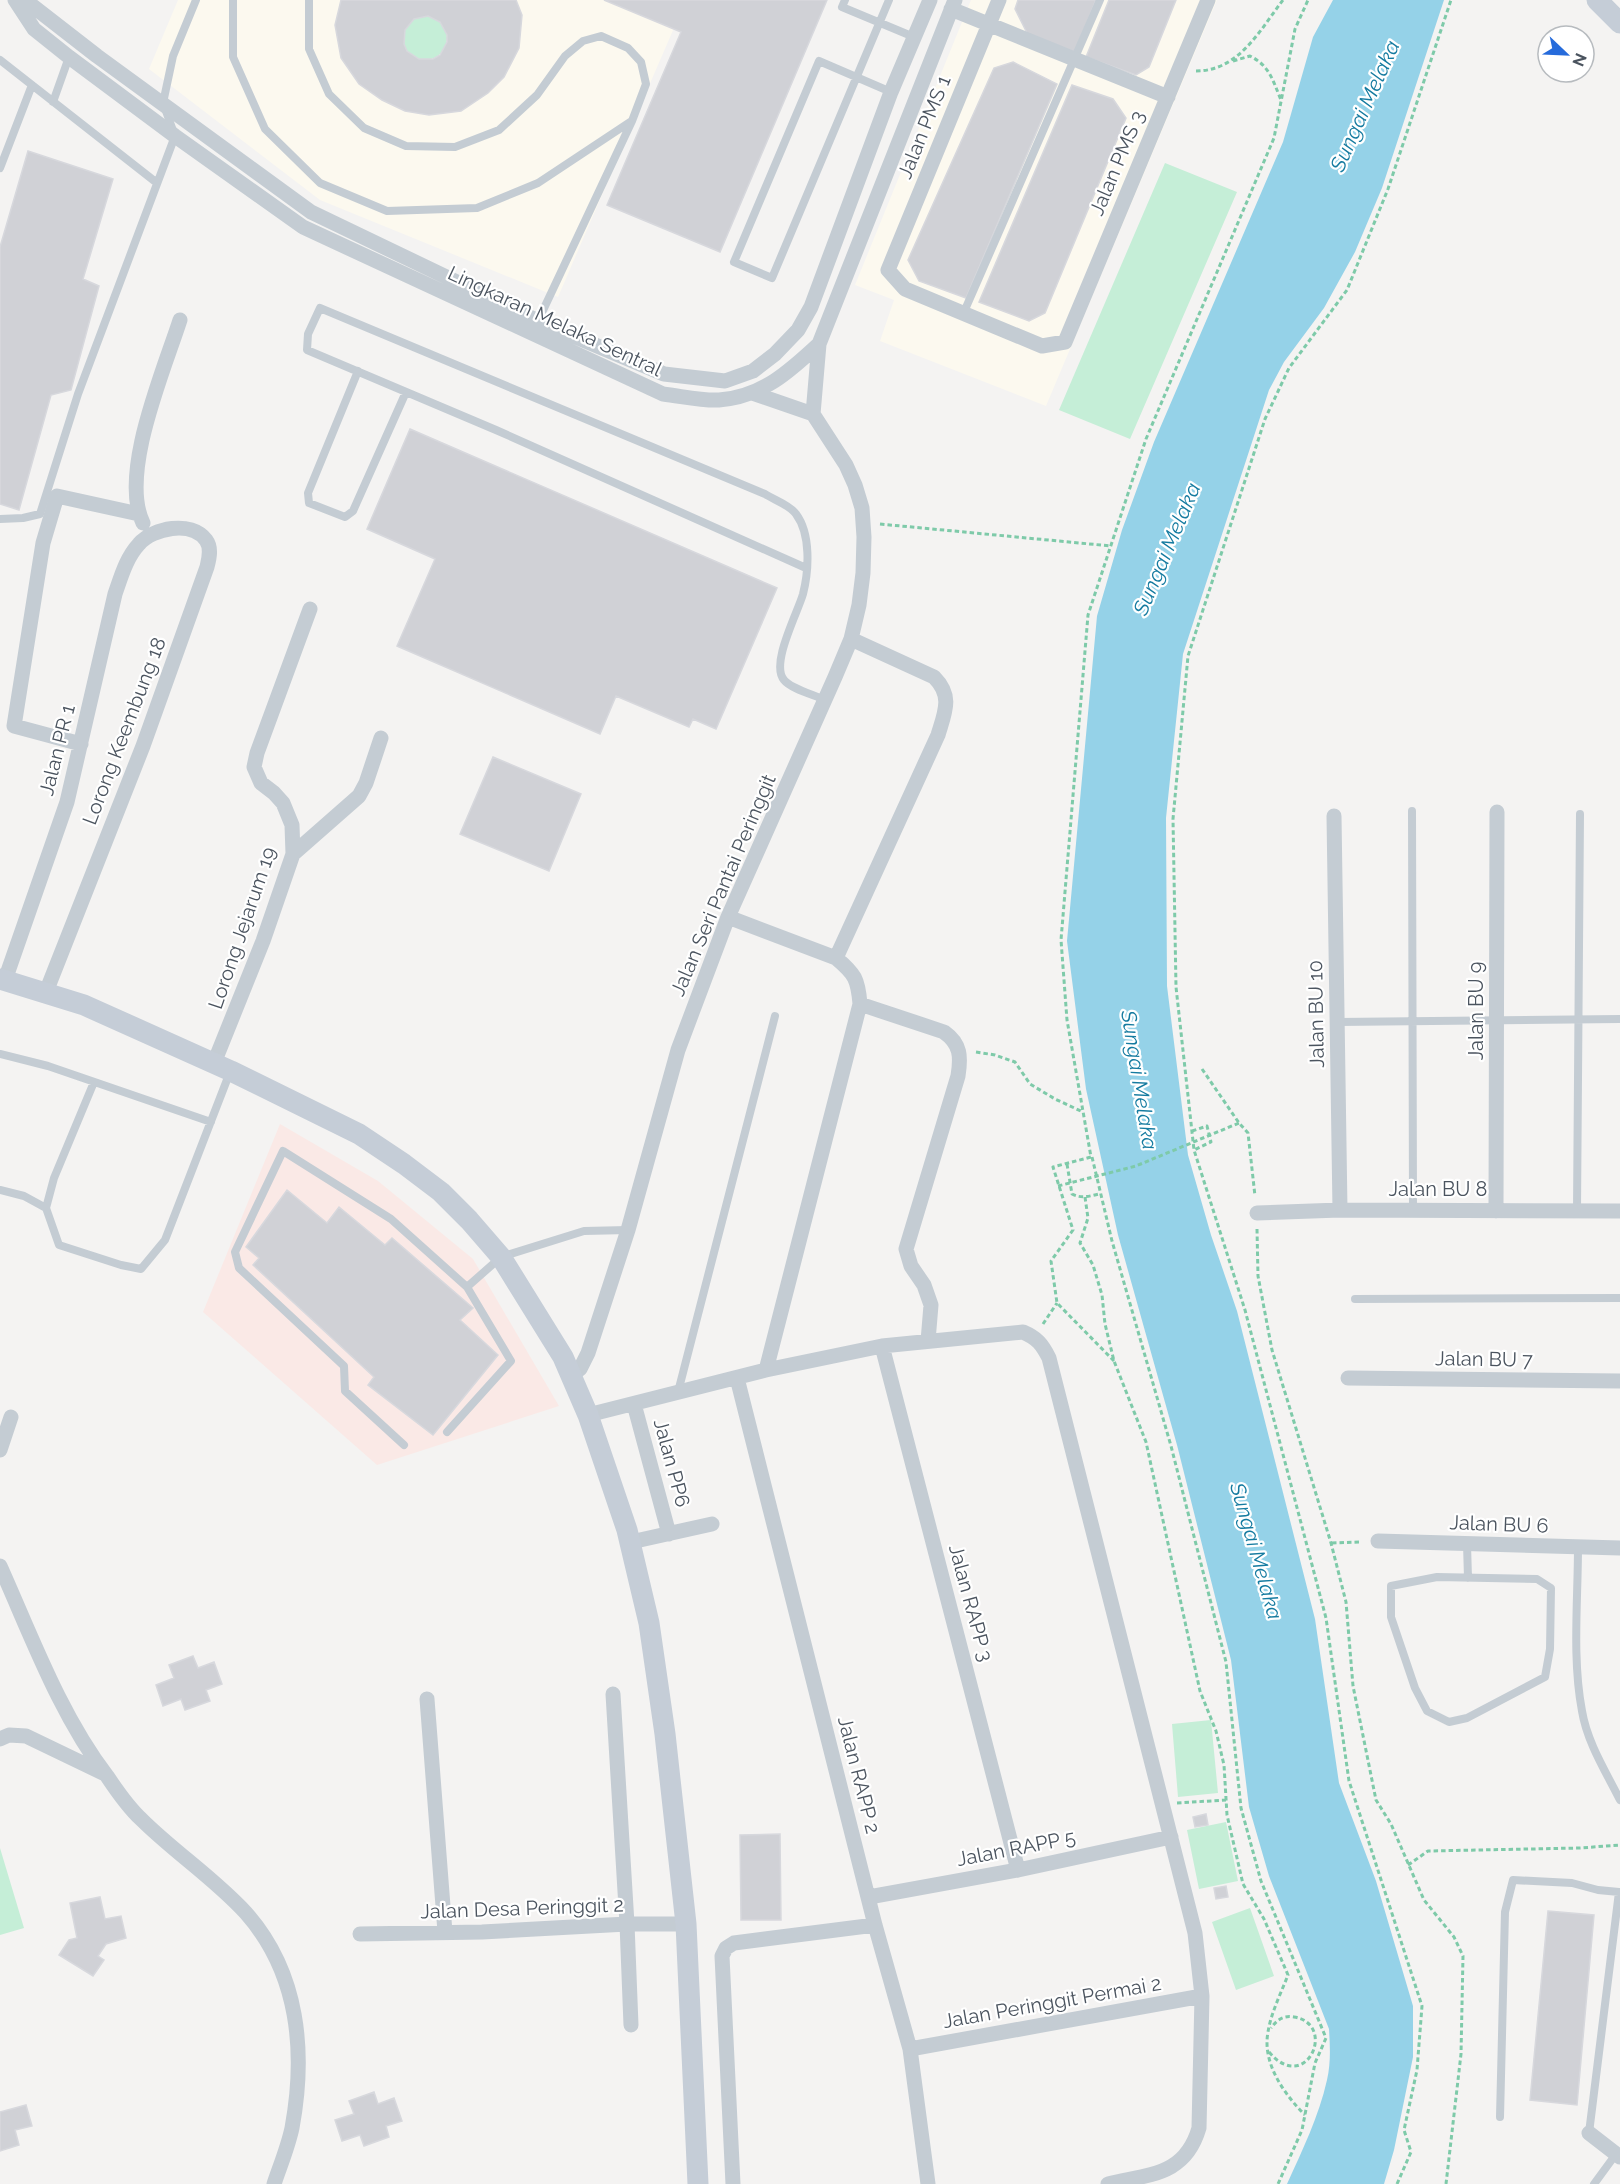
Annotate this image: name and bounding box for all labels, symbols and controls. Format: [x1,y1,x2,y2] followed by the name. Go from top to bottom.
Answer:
[1536,24,1596,84] north arrow
[1324,36,1405,176] water label: Sungai Melaka
[1568,50,1590,69] text: N
[892,71,956,182] street label: Jalan PMS 1
[1084,107,1150,219] street label: Jalan PMS 3
[444,261,666,381] street label: Lingkaran Melaka Sentral
[1127,479,1206,620] water label: Sungai Melaka
[77,634,171,828] street label: Lorong Keembung 18
[34,702,80,798] street label: Jalan PR 1
[665,770,781,999] street label: Jalan Seri Pantai Peringgit
[203,844,281,1012] street label: Lorong Jejarum 19
[1303,960,1329,1068] street label: Jalan BU 10
[1464,962,1488,1060] street label: Jalan BU 9
[1116,1007,1163,1152] water label: Sungai Melaka
[1389,1177,1487,1201] street label: Jalan BU 8
[1435,1346,1533,1372] street label: Jalan BU 7
[649,1416,695,1510] street label: Jalan PP6
[1225,1479,1288,1622] water label: Sungai Melaka
[1449,1510,1549,1538] street label: Jalan BU 6
[944,1542,998,1664] street label: Jalan RAPP 3
[833,1714,885,1836] street label: Jalan RAPP 2
[955,1825,1077,1871] street label: Jalan RAPP 5
[420,1892,624,1924] street label: Jalan Desa Peringgit 2
[941,1971,1163,2033] street label: Jalan Peringgit Permai 2

